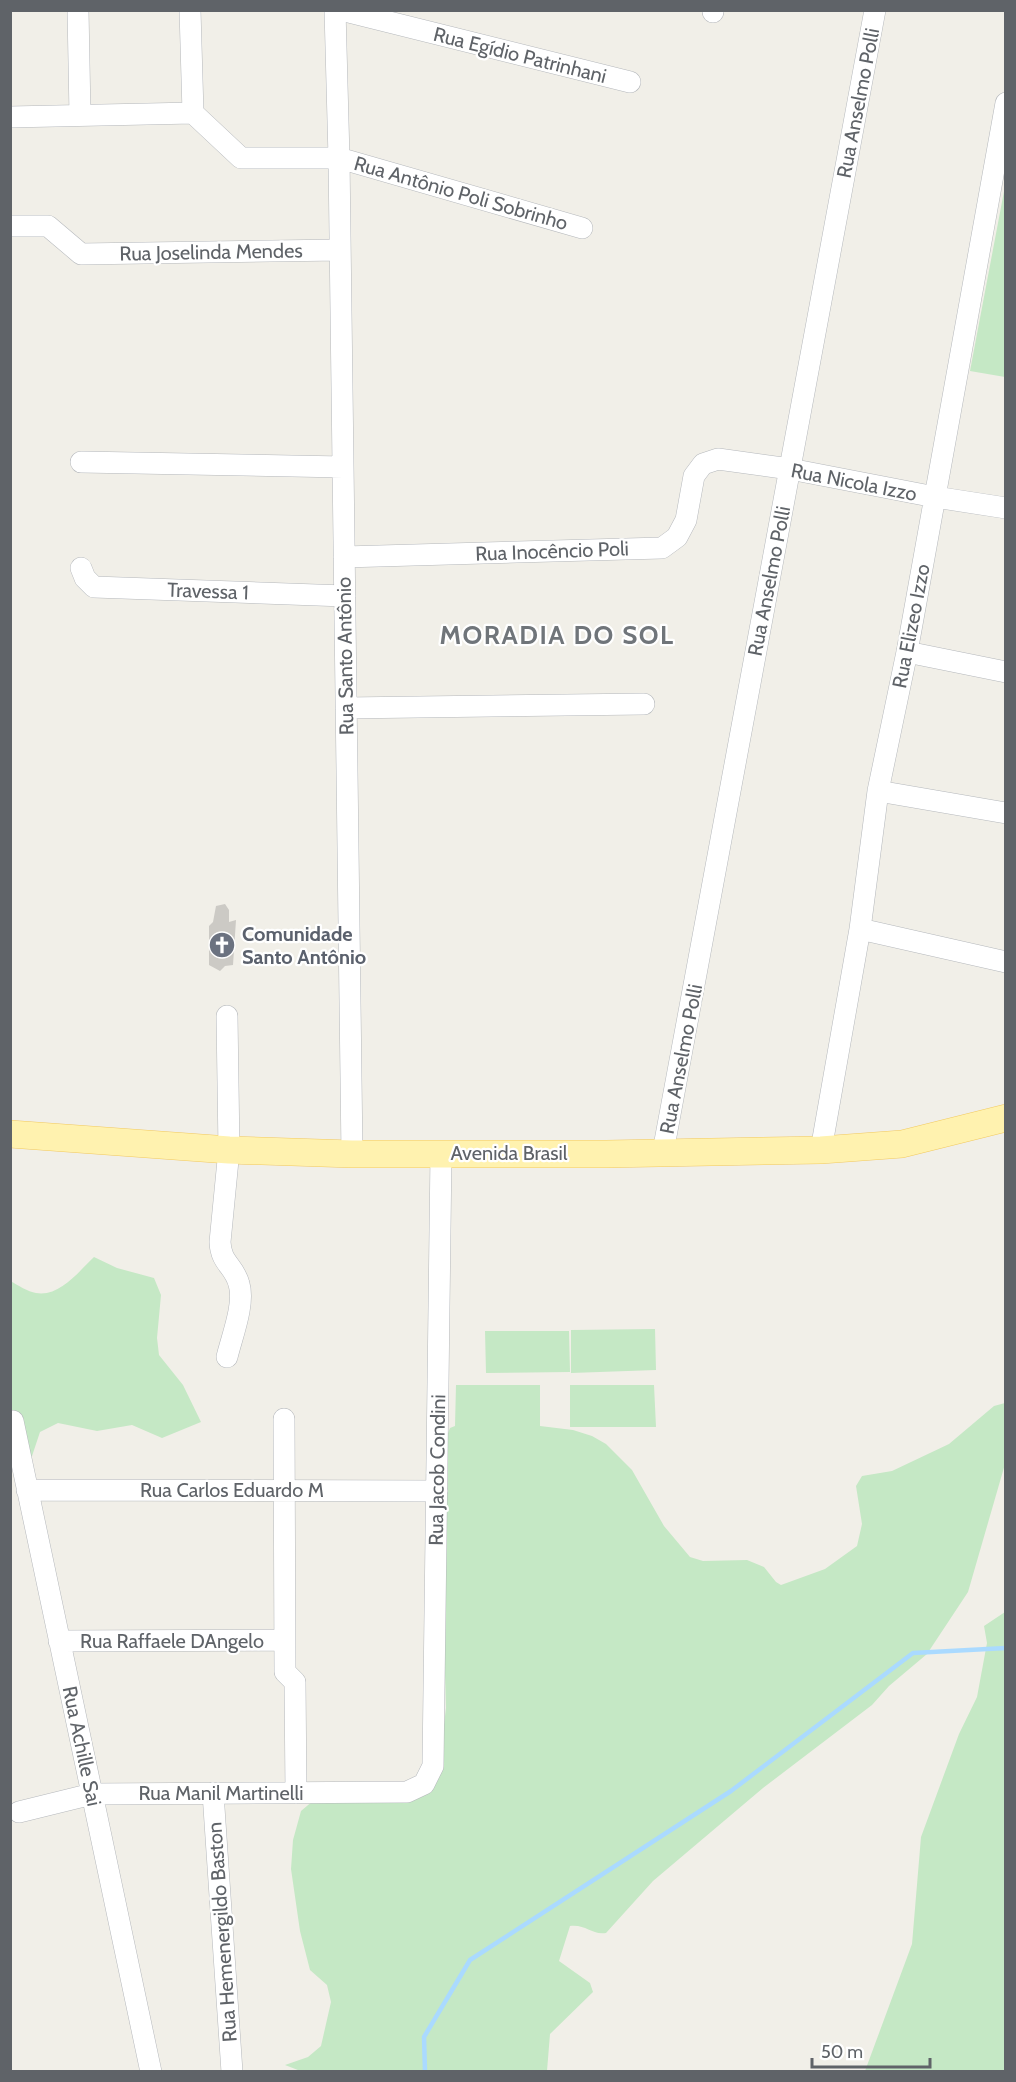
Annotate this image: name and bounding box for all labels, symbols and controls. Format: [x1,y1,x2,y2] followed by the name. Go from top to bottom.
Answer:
[431,22,609,88] street label: Rua Egídio Patrinhani
[832,26,884,180] street label: Rua Anselmo Polli
[351,151,571,235] street label: Rua Antônio Poli Sobrinho
[119,238,303,266] street label: Rua Joselinda Mendes
[789,458,919,506] street label: Rua Nicola Izzo
[743,504,795,658] street label: Rua Anselmo Polli
[475,536,629,566] street label: Rua Inocêncio Poli
[887,562,935,690] street label: Rua Elizeo Izzo
[332,577,358,735] street label: Rua Santo Antônio
[167,578,249,604] street label: Travessa 1
[439,619,675,651] district label: MORADIA DO SOL
[242,922,366,969] place label: Comunidade Santo Antônio
[207,930,237,960] church icon: Comunidade Santo Antônio
[655,982,707,1136] street label: Rua Anselmo Polli
[451,1141,568,1165] street label: Avenida Brasil
[424,1394,450,1546] street label: Rua Jacob Condini
[140,1478,324,1502] street label: Rua Carlos Eduardo M
[80,1629,264,1653] street label: Rua Raffaele DAngelo
[58,1684,106,1808] street label: Rua Achille Sai
[139,1781,303,1805] street label: Rua Manil Martinelli
[202,1821,242,2043] street label: Rua Hemenergildo Baston
[812,2031,930,2069] scale bar
[821,2041,863,2063] text: 50 m

